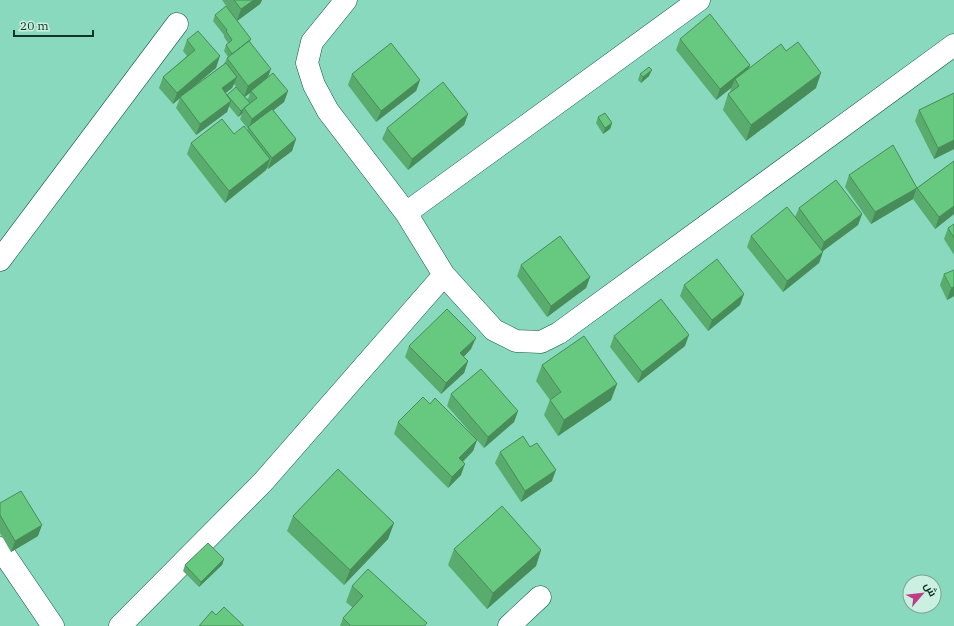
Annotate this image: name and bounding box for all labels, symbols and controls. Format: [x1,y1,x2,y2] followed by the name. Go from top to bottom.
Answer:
[14,12,93,38] scale bar
[20,18,49,33] text: 20 m
[902,574,942,614] north arrow
[921,580,940,599] text: ش

